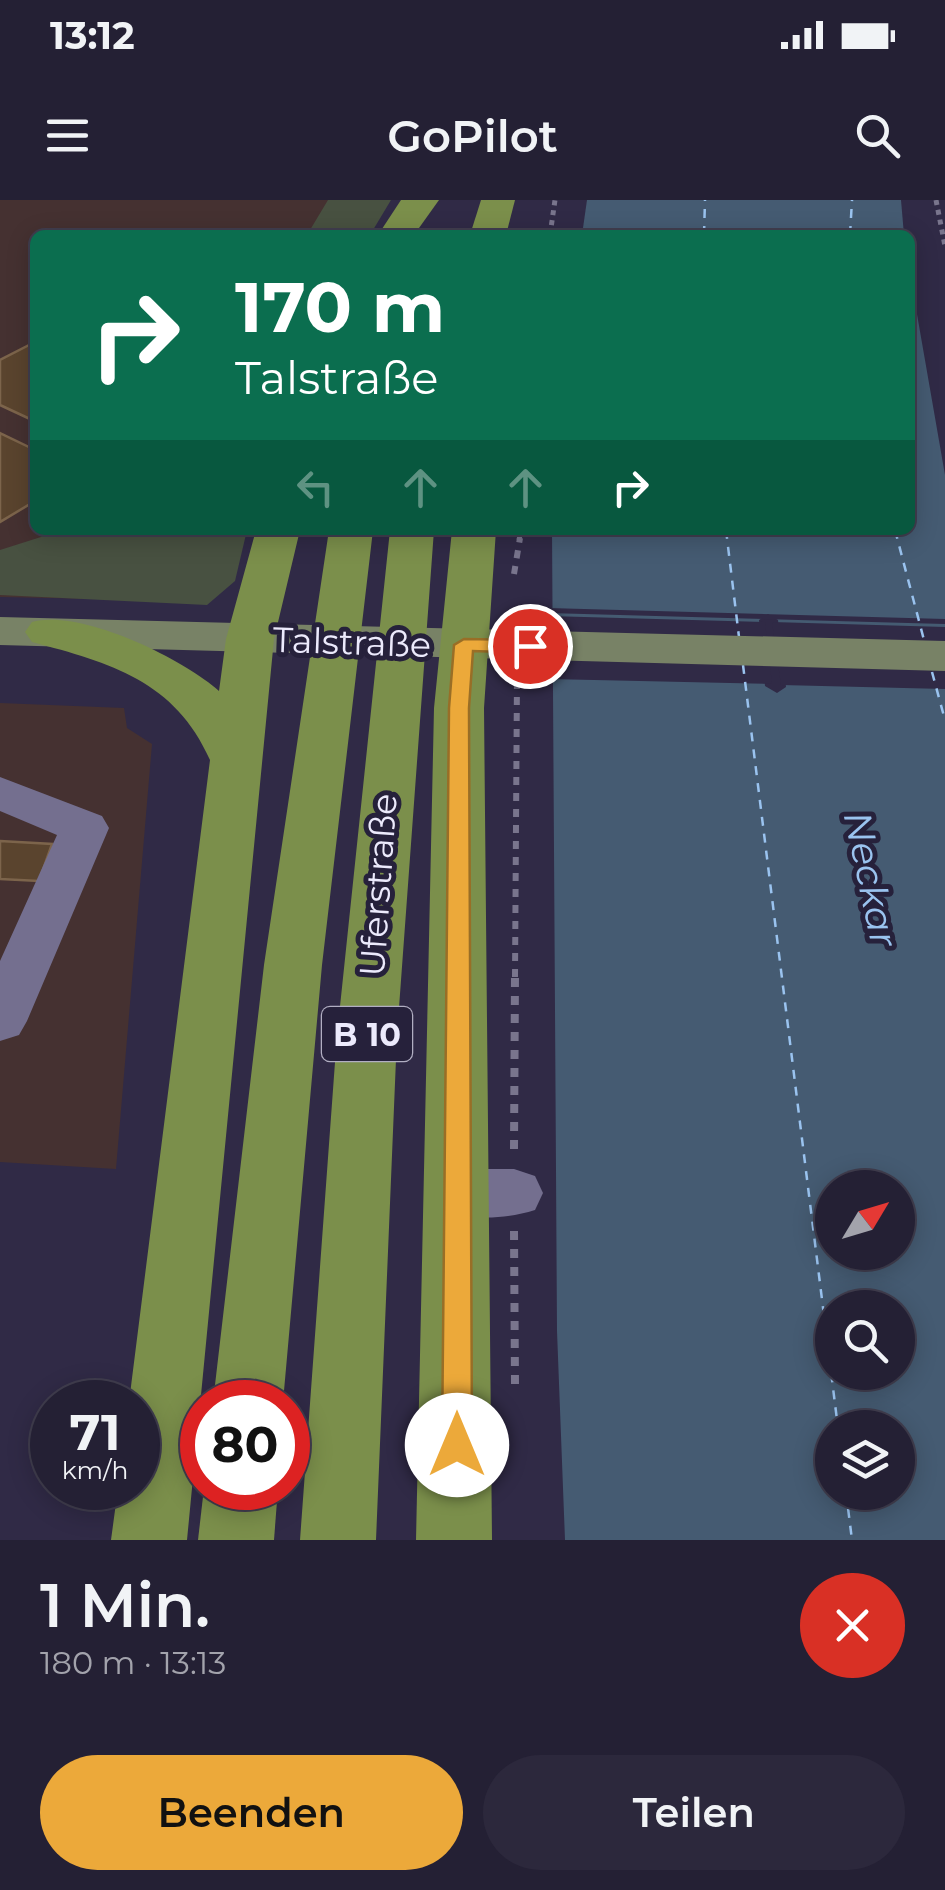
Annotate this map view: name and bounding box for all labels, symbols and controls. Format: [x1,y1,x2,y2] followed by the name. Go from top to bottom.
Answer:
[50,12,135,59] text: 13:12
[40,108,95,163] icon: menu
[387,108,558,163] text: GoPilot
[850,108,905,163] icon: search
[235,264,445,350] text: 170 m
[70,270,200,400] icon: right
[235,350,438,405] text: Talstraße
[288,460,343,515] icon: left
[393,460,448,515] icon: ahead
[498,460,553,515] icon: ahead
[603,460,658,515] icon: right
[488,604,573,689] pin
[272,618,432,666] street label: Talstraße
[503,619,558,674] icon: arrive
[350,792,406,978] street label: Uferstraße
[834,807,908,952] water label: Neckar
[322,1007,412,1061] road number: B 10
[815,1170,915,1270] north arrow
[815,1170,915,1510] map controls
[815,1290,915,1390] button: search
[180,1380,310,1510] speed limit sign: 80
[405,1393,509,1497] position arrow
[69,1402,121,1463] text: 71
[815,1410,915,1510] button: layers
[62,1455,128,1485] text: km/h
[40,1569,210,1642] text: 1 Min.
[800,1573,905,1678] button: close
[40,1643,226,1682] text: 180 m · 13:13
[40,1755,463,1870] button: Beenden
[483,1755,905,1870] button: Teilen

